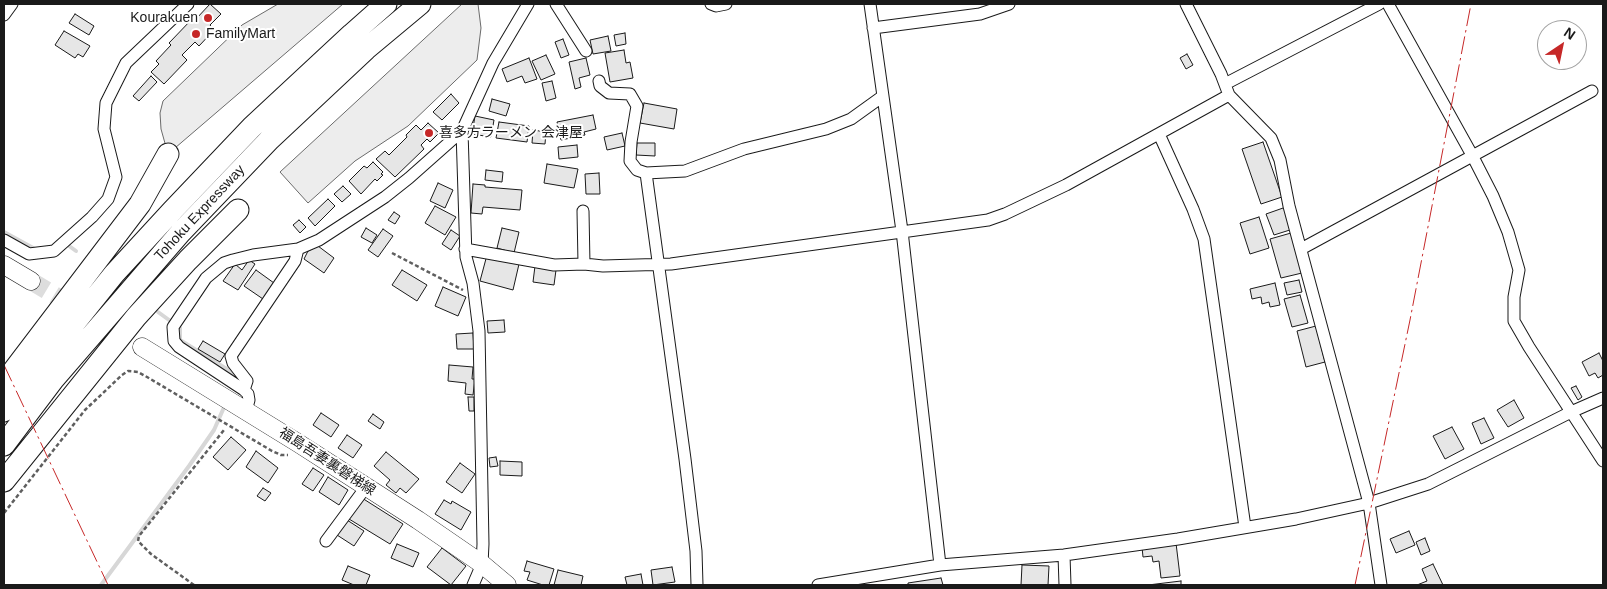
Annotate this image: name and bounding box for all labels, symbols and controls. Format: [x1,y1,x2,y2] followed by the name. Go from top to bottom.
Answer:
[130,10,198,26] place label: Kourakuen
[202,12,214,24] marker: Kourakuen
[1537,20,1587,70] north arrow
[1561,24,1578,43] text: N
[206,26,275,42] place label: FamilyMart
[190,28,202,40] marker: FamilyMart
[439,125,583,141] place label: 喜多方ラーメン 会津屋
[423,127,435,139] marker: 喜多方ラーメン 会津屋
[151,162,249,264] street label: Tohoku Expressway
[275,424,379,500] street label: 福島吾妻裏磐梯線

